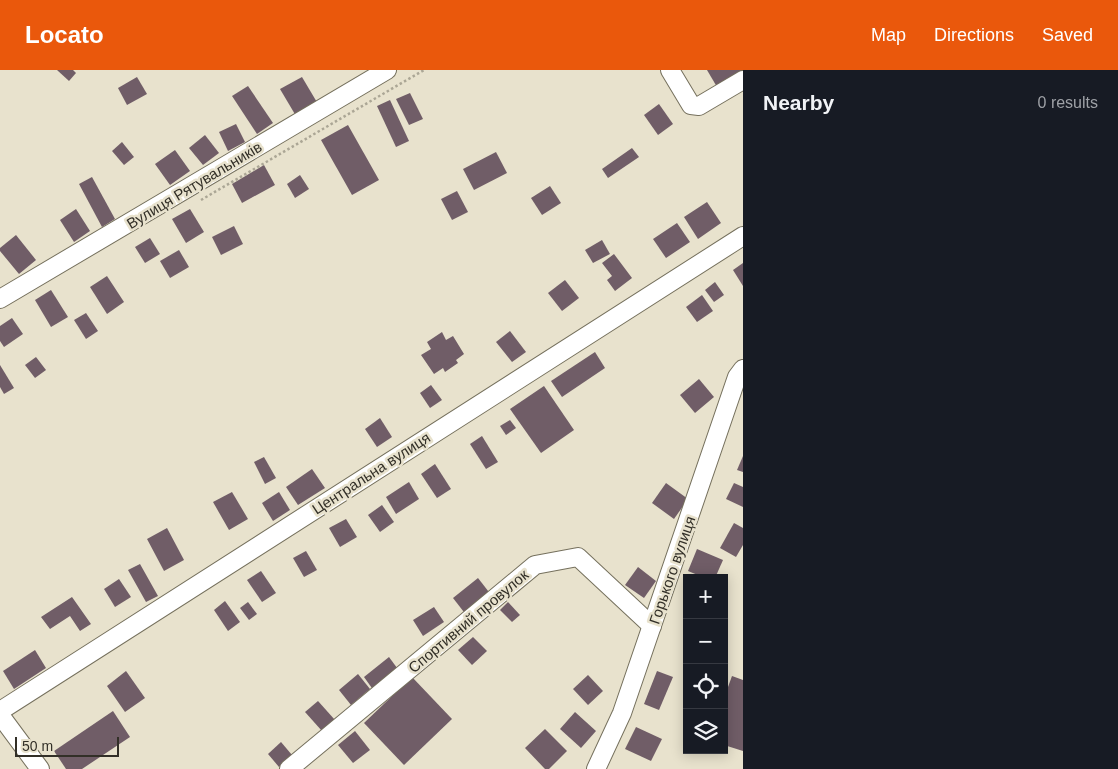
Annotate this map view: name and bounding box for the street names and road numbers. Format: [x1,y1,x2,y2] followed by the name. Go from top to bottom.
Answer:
[123,138,265,232] street label: Вулиця Рятувальників
[309,428,433,518] street label: Центральна вулиця
[646,514,698,626] street label: Горького вулиця
[405,566,532,676] street label: Спортивний провулок

